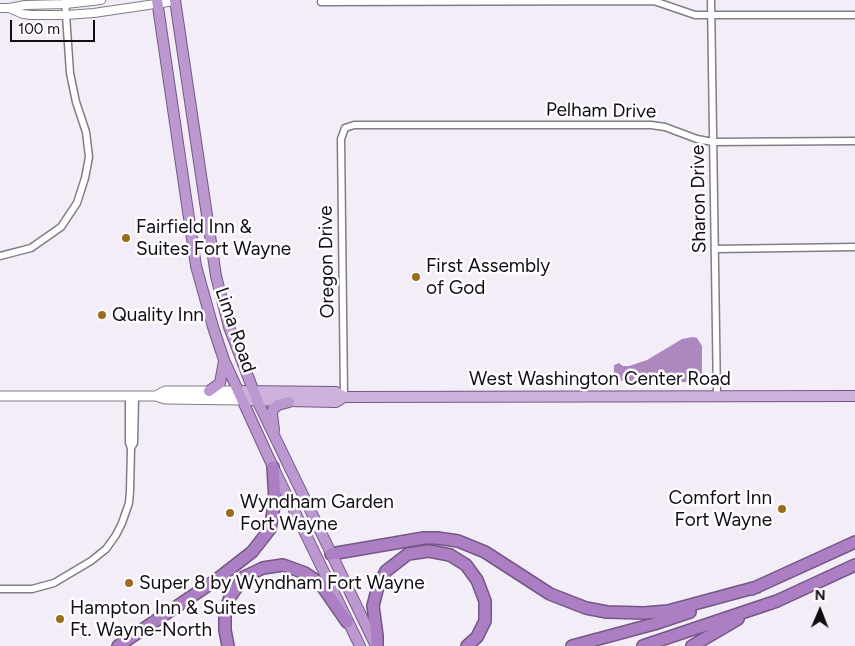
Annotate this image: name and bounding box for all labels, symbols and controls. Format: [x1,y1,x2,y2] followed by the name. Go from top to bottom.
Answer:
[12,10,98,42] scale bar
[18,20,60,38] text: 100 m
[546,99,656,123] street label: Pelham Drive
[687,144,711,254] street label: Sharon Drive
[315,205,339,319] street label: Oregon Drive
[136,216,291,260] place label: Fairfield Inn & Suites Fort Wayne
[120,232,132,244] marker: Fairfield Inn & Suites Fort Wayne
[426,255,550,299] place label: First Assembly of God
[410,271,422,283] marker: First Assembly of God
[210,284,260,376] street label: Lima Road
[112,304,204,326] place label: Quality Inn
[96,309,108,321] marker: Quality Inn
[469,368,731,390] street label: West Washington Center Road
[668,487,772,531] place label: Comfort Inn Fort Wayne
[240,491,394,535] place label: Wyndham Garden Fort Wayne
[776,503,788,515] marker: Comfort Inn Fort Wayne
[224,507,236,519] marker: Wyndham Garden Fort Wayne
[139,572,425,594] place label: Super 8 by Wyndham Fort Wayne
[123,577,135,589] marker: Super 8 by Wyndham Fort Wayne
[795,586,845,636] north arrow
[815,587,826,604] text: N
[70,597,256,641] place label: Hampton Inn & Suites Ft. Wayne-North
[54,613,66,625] marker: Hampton Inn & Suites Ft. Wayne-North

